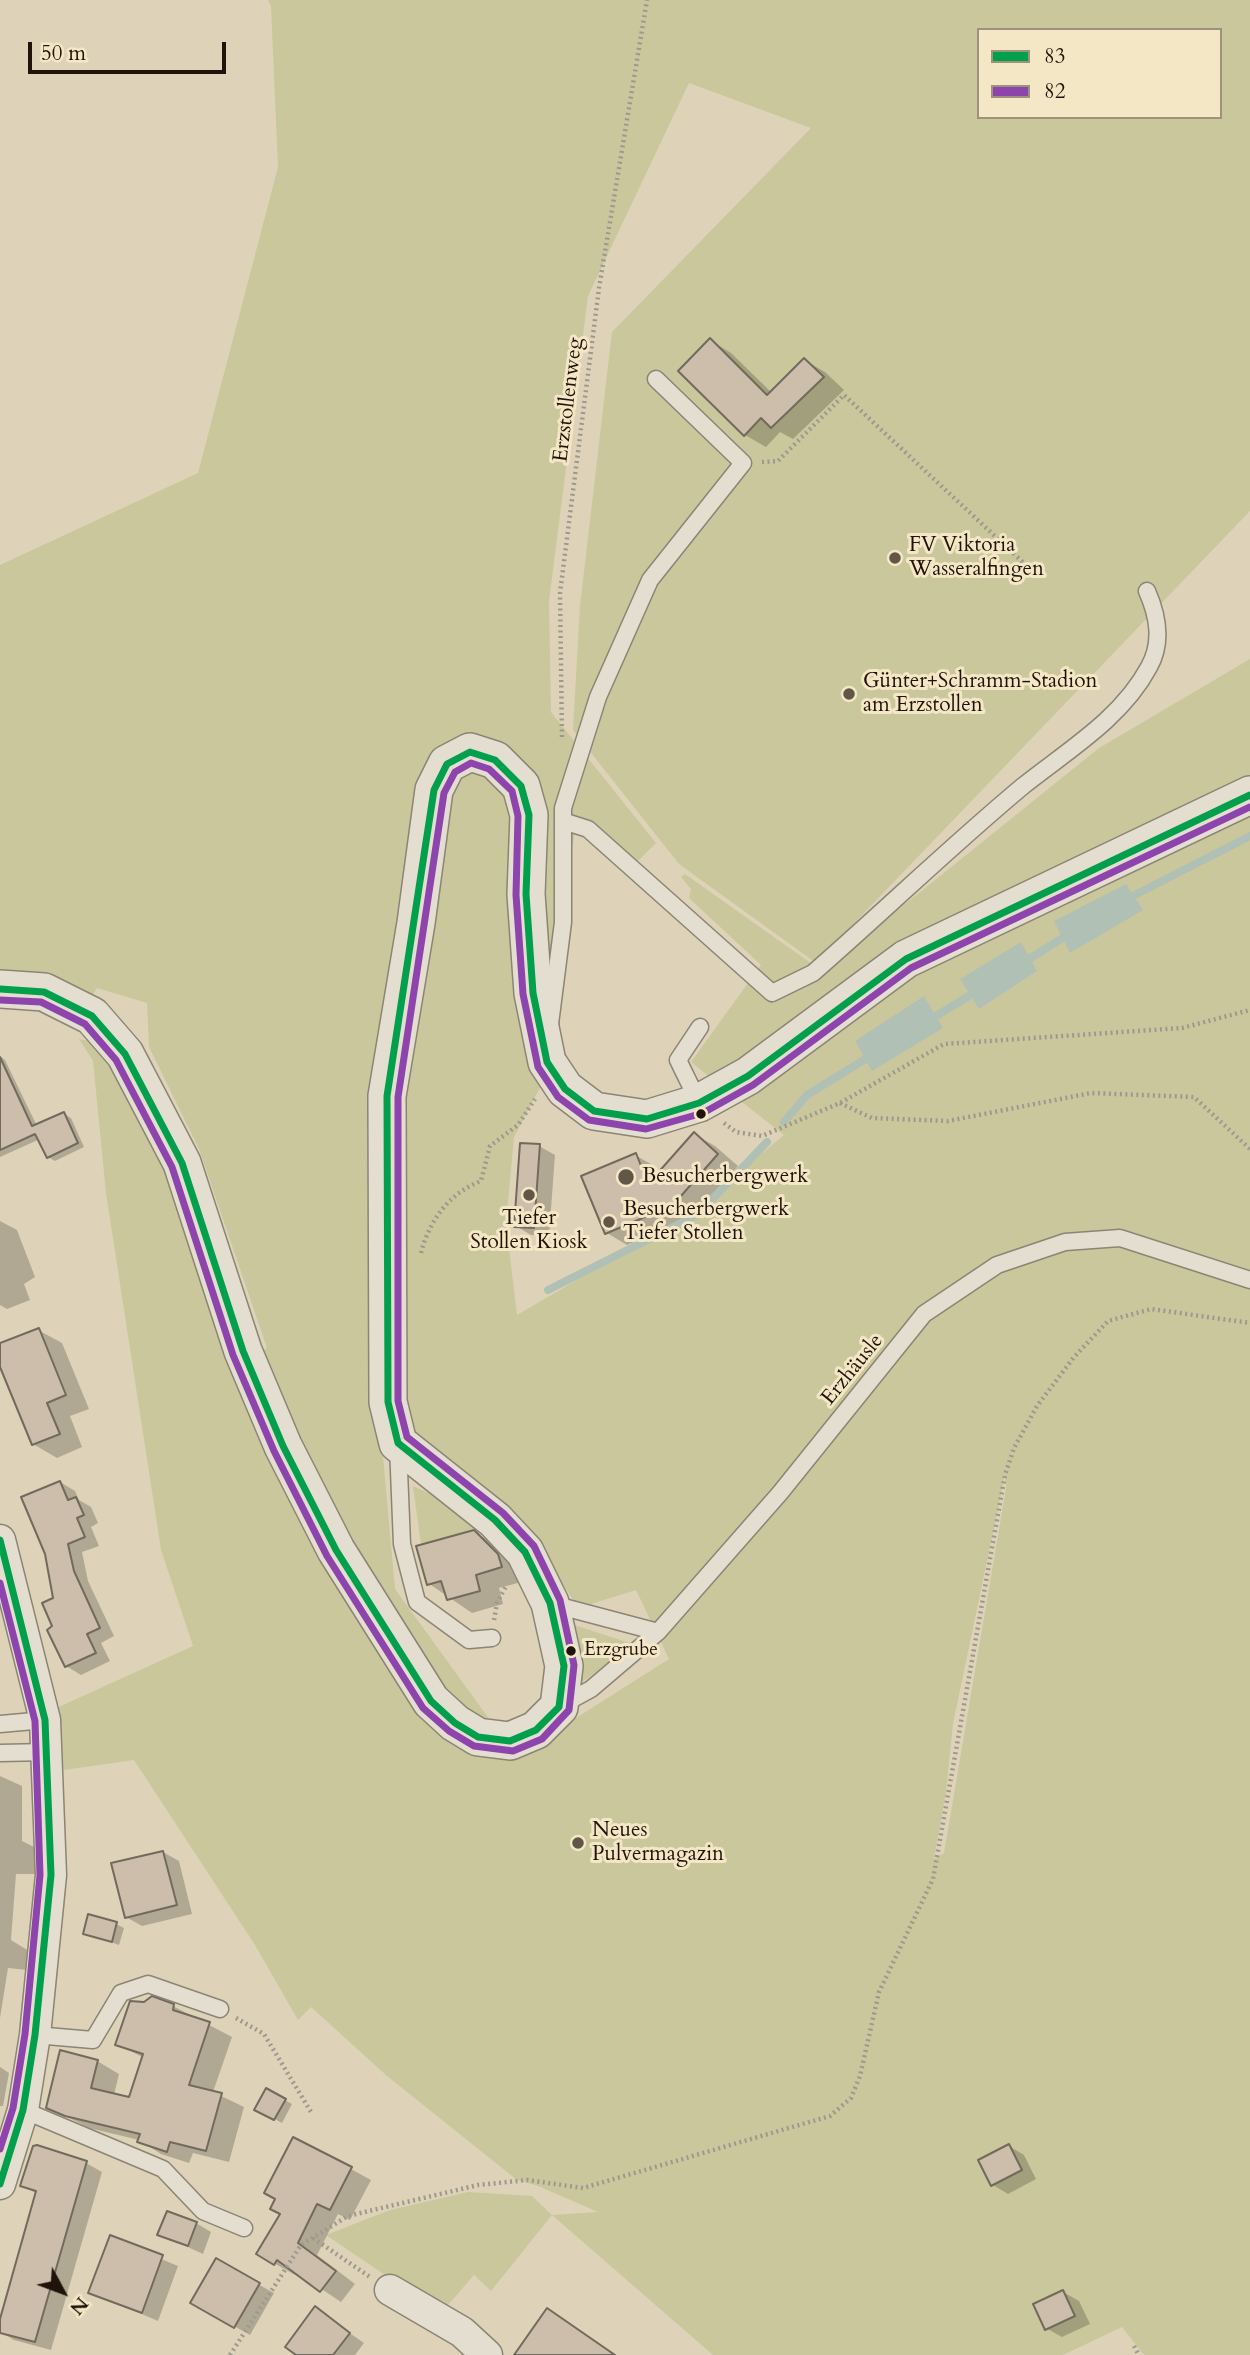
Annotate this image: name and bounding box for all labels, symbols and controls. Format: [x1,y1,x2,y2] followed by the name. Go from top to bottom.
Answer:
[32,28,229,72] scale bar
[977,28,1222,119] legend
[41,39,86,68] text: 50 m
[1044,42,1066,71] text: 83
[1044,77,1066,106] text: 82
[549,336,589,464] street label: Erzstollenweg
[909,533,1044,583] place label: FV Viktoria Wasseralfingen
[887,550,903,566] marker: FV Viktoria Wasseralfingen
[863,669,1097,719] place label: Günter+Schramm-Stadion am Erzstollen
[841,686,857,702] marker: Günter+Schramm-Stadion am Erzstollen
[694,1107,708,1121] unlabelled marker
[642,1164,808,1190] place label: Besucherbergwerk
[616,1167,636,1187] marker: Besucherbergwerk
[521,1187,537,1203] marker: Tiefer Stollen Kiosk
[623,1197,789,1247] place label: Besucherbergwerk Tiefer Stollen
[470,1206,588,1256] place label: Tiefer Stollen Kiosk
[601,1214,617,1230] marker: Besucherbergwerk Tiefer Stollen
[817,1329,889,1411] street label: Erzhäusle
[584,1640,658,1662] place label: Erzgrube
[564,1644,578,1658] marker: Erzgrube
[592,1818,724,1868] place label: Neues Pulvermagazin
[570,1835,586,1851] marker: Neues Pulvermagazin
[28,2257,98,2327] north arrow
[64,2291,94,2321] text: N

